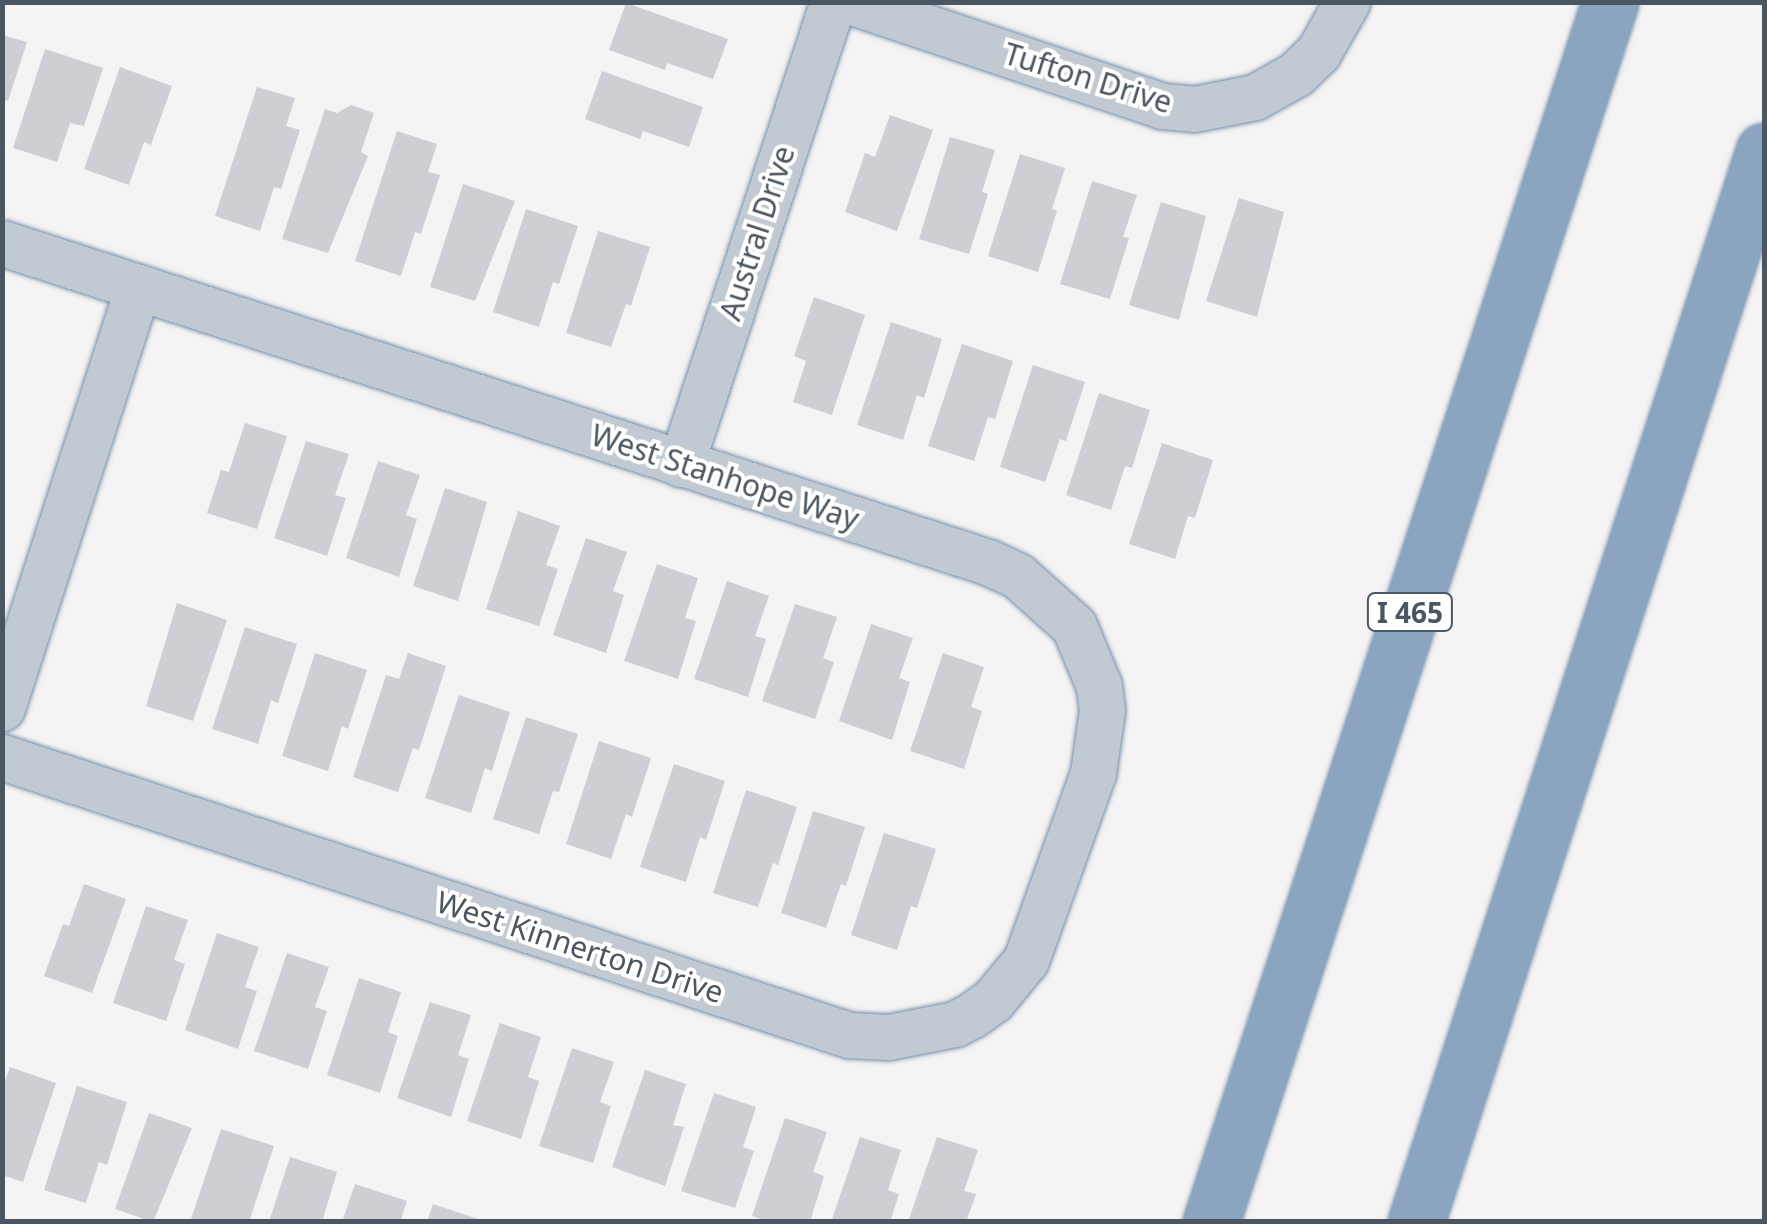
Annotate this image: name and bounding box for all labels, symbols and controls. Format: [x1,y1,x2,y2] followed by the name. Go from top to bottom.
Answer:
[1000,35,1176,121] street label: Tufton Drive
[712,141,802,325] street label: Austral Drive
[587,417,863,537] street label: West Stanhope Way
[1365,589,1455,635] road number: I 465
[432,884,728,1010] street label: West Kinnerton Drive

